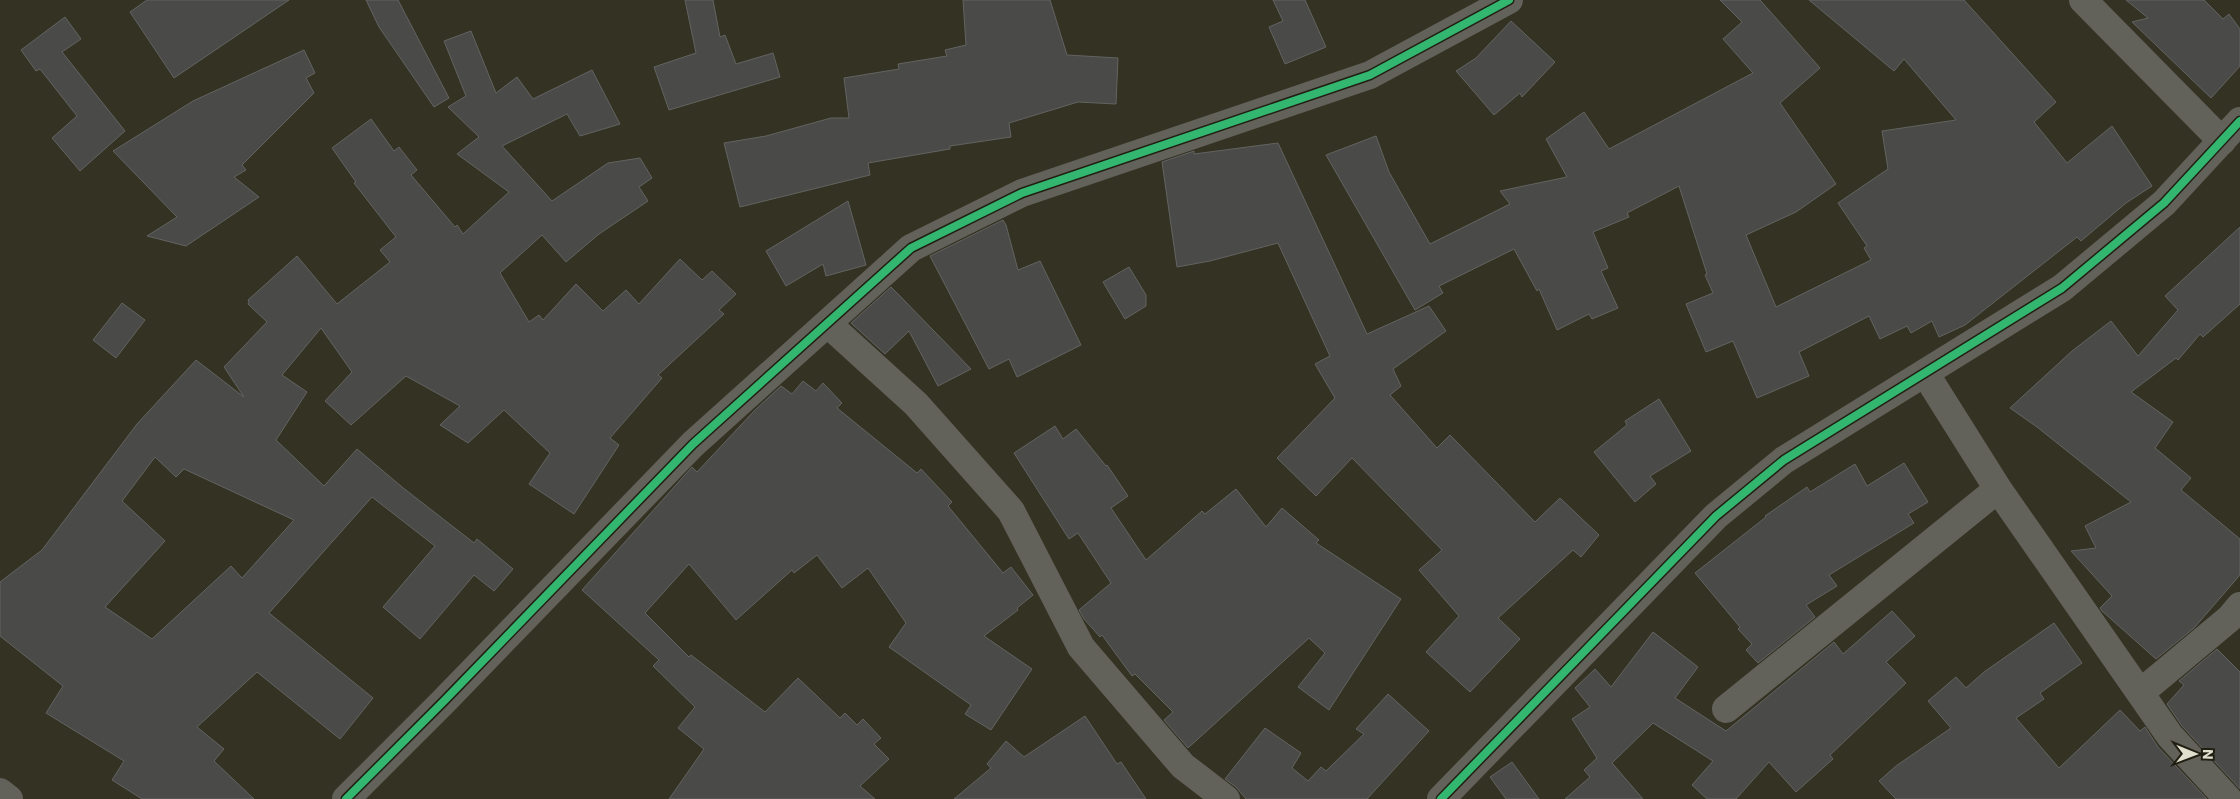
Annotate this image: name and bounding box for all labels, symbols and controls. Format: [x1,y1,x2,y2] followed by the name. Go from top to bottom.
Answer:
[2170,729,2220,779] north arrow
[2200,749,2217,760] text: N

